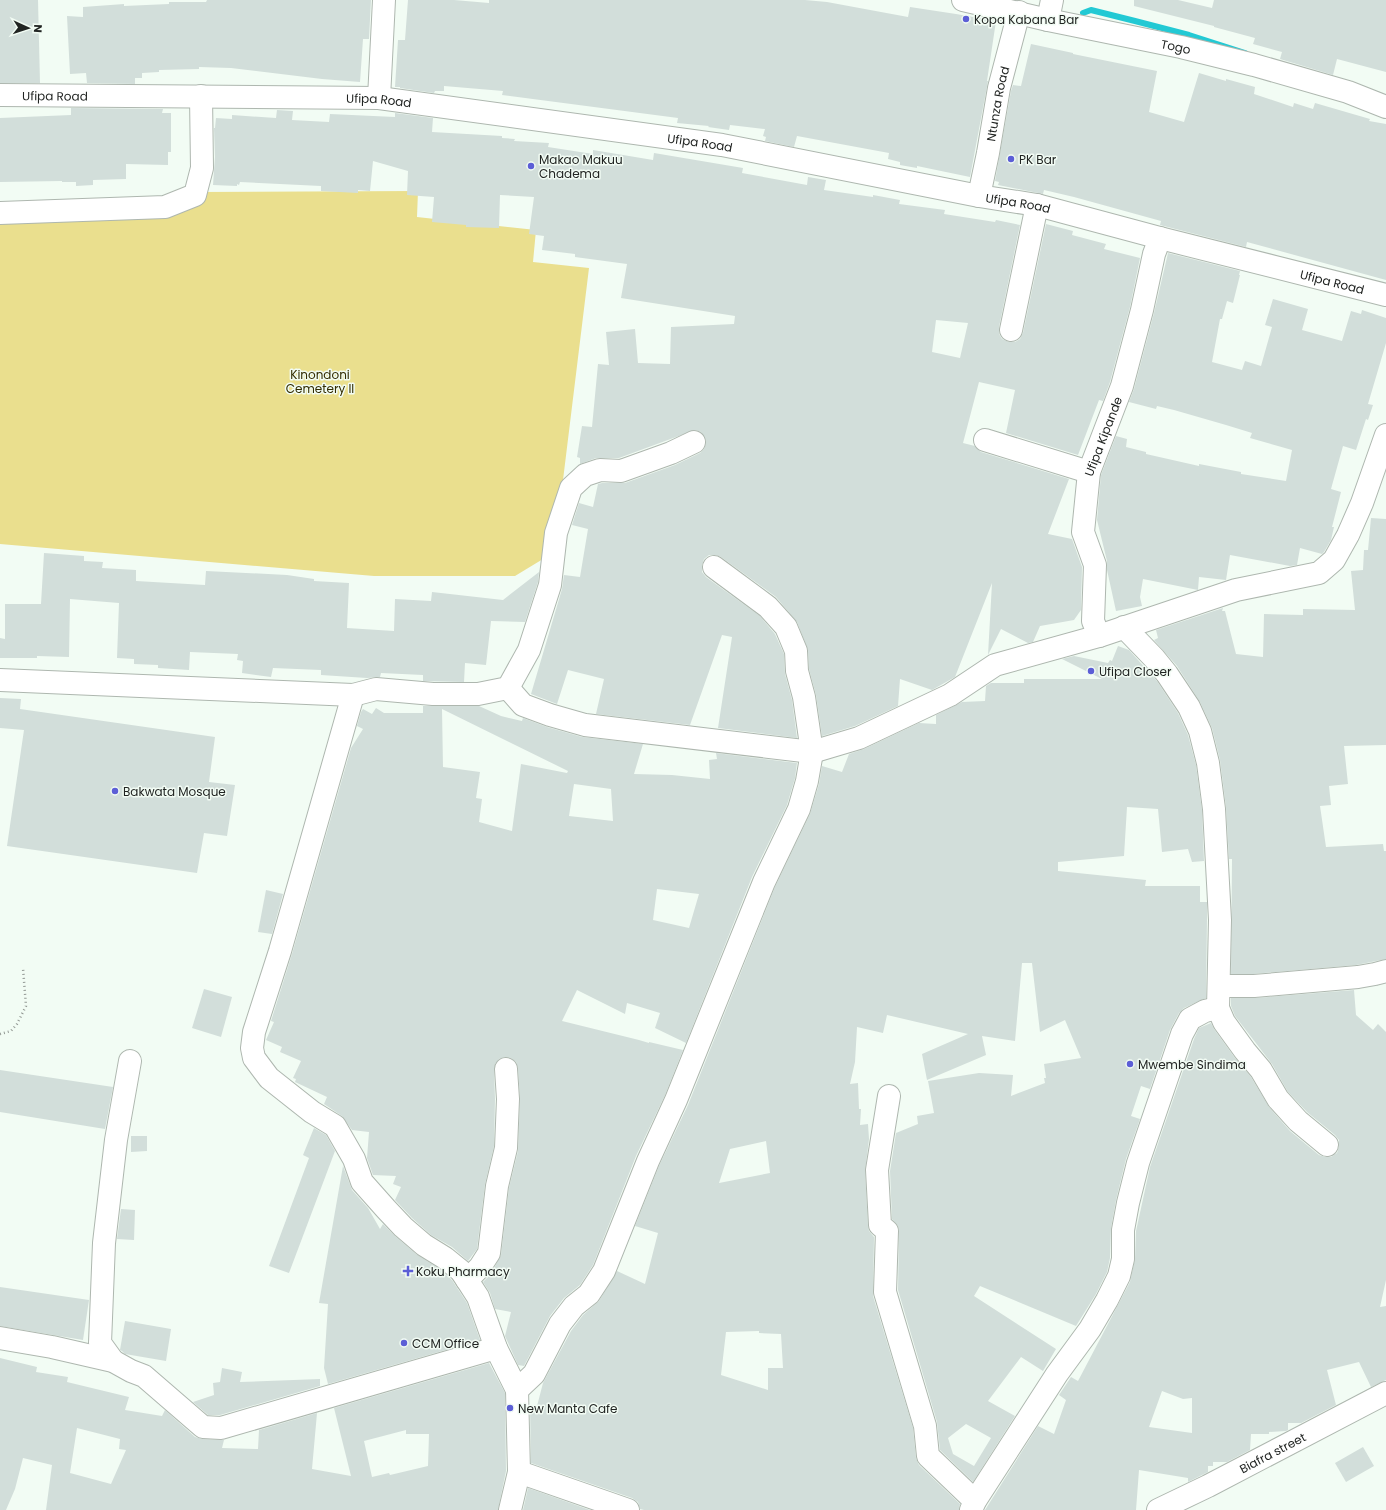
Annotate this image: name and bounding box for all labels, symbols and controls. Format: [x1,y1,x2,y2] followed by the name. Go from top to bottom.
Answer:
[8,8,48,48] north arrow
[974,11,1079,28] place label: Kopa Kabana Bar
[961,14,971,24] marker: Kopa Kabana Bar
[30,24,46,33] text: N
[1160,35,1193,58] street label: Togo
[982,64,1013,143] street label: Ntunza Road
[22,87,88,104] street label: Ufipa Road
[346,89,413,111] street label: Ufipa Road
[666,129,734,155] street label: Ufipa Road
[539,151,623,182] place label: Makao Makuu Chadema
[1019,151,1057,168] place label: PK Bar
[1006,154,1016,164] marker: PK Bar
[526,161,536,171] marker: Makao Makuu Chadema
[985,189,1053,217] street label: Ufipa Road
[1298,265,1366,298] street label: Ufipa Road
[286,366,354,397] park label: Kinondoni Cemetery II
[1080,394,1126,478] street label: Ufipa Kipande
[1099,663,1172,680] place label: Ufipa Closer
[1086,666,1096,676] marker: Ufipa Closer
[123,783,226,800] place label: Bakwata Mosque
[110,786,120,796] marker: Bakwata Mosque
[1138,1056,1246,1073] place label: Mwembe Sindima
[1125,1059,1135,1069] marker: Mwembe Sindima
[416,1263,510,1280] place label: Koku Pharmacy
[403,1266,413,1276] marker: Koku Pharmacy
[412,1335,479,1352] place label: CCM Office
[399,1338,409,1348] marker: CCM Office
[518,1400,618,1417] place label: New Manta Cafe
[505,1403,515,1413] marker: New Manta Cafe
[1236,1428,1308,1477] street label: Biafra street

